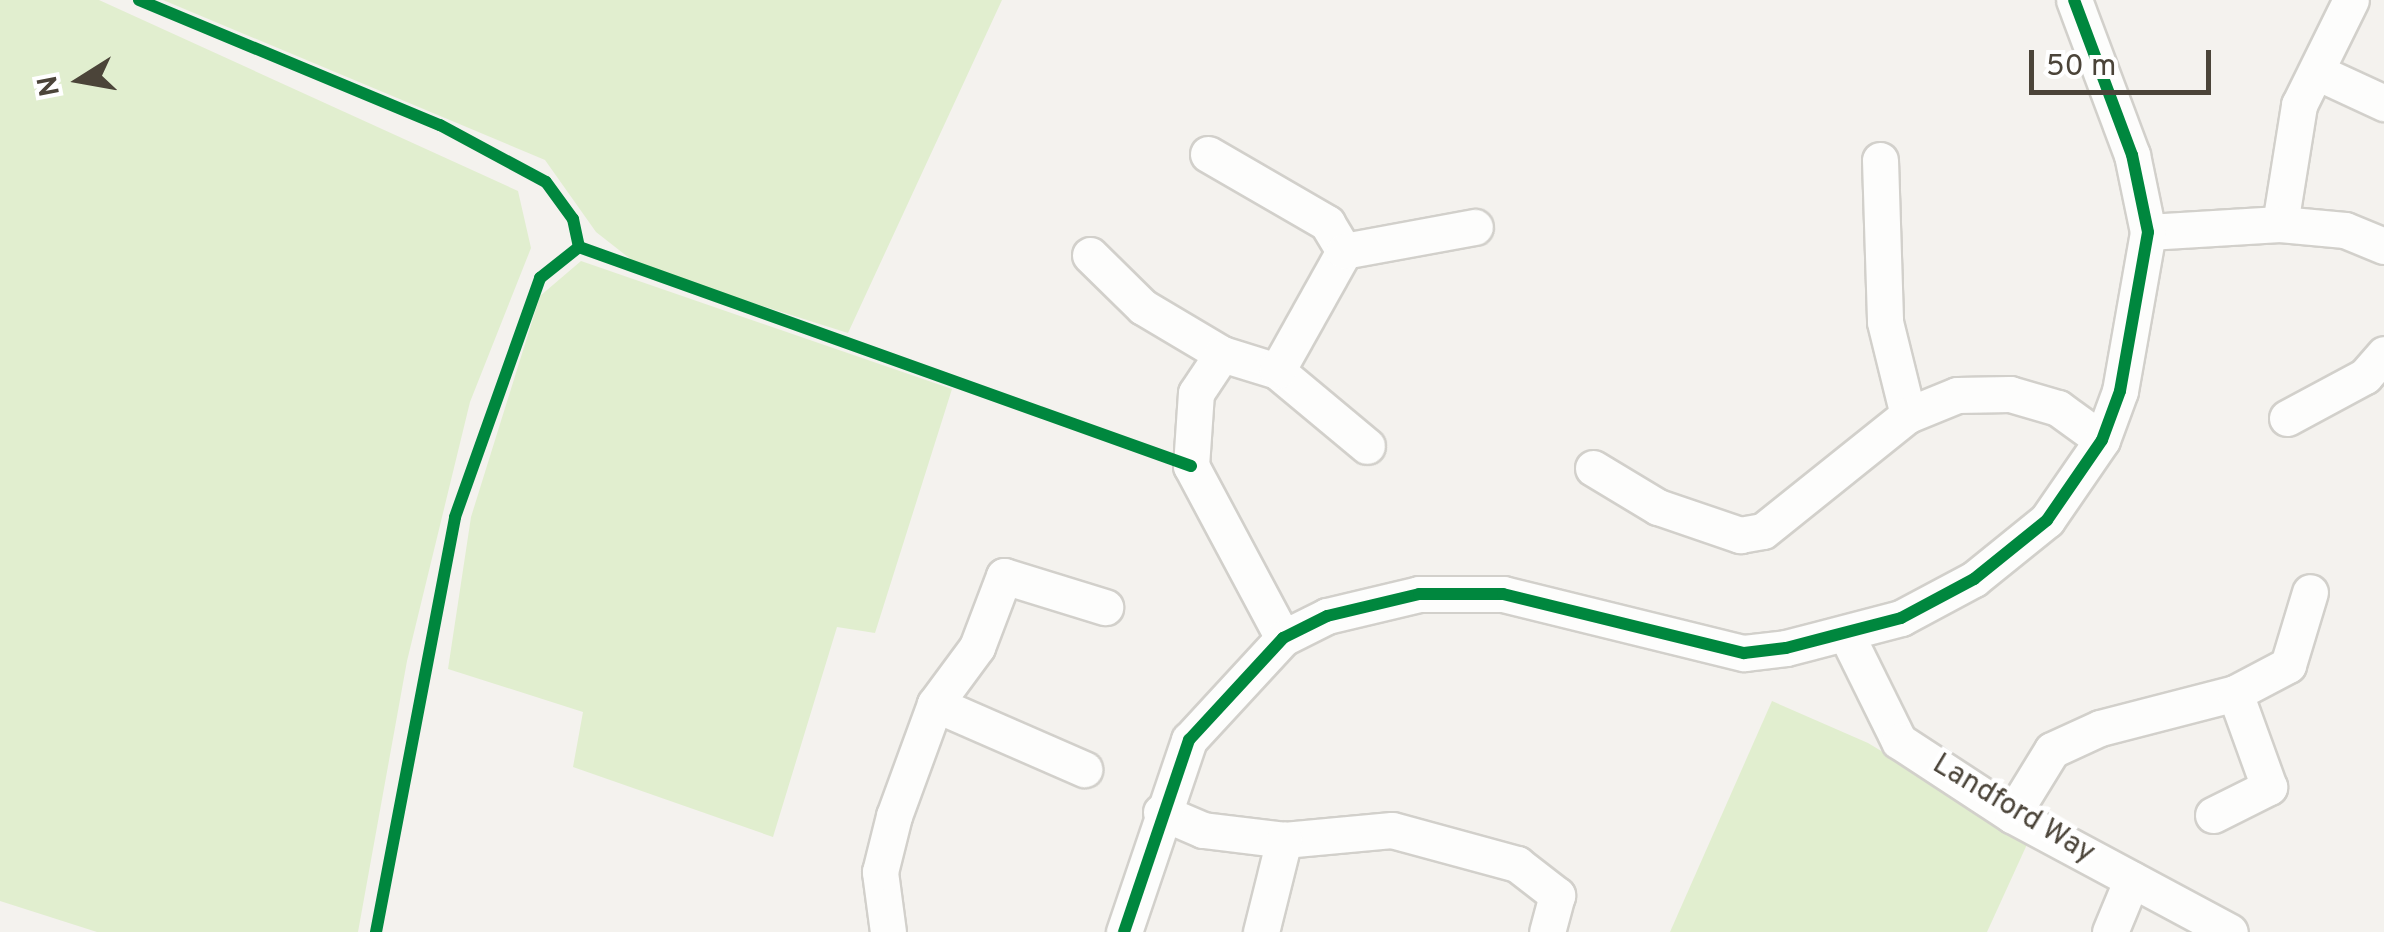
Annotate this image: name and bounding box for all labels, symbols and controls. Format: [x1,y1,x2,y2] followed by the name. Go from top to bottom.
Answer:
[30,30,130,130] north arrow
[2034,30,2216,92] scale bar
[2046,49,2116,86] text: 50 m
[31,72,70,99] text: N
[1925,747,2101,873] street label: Landford Way

